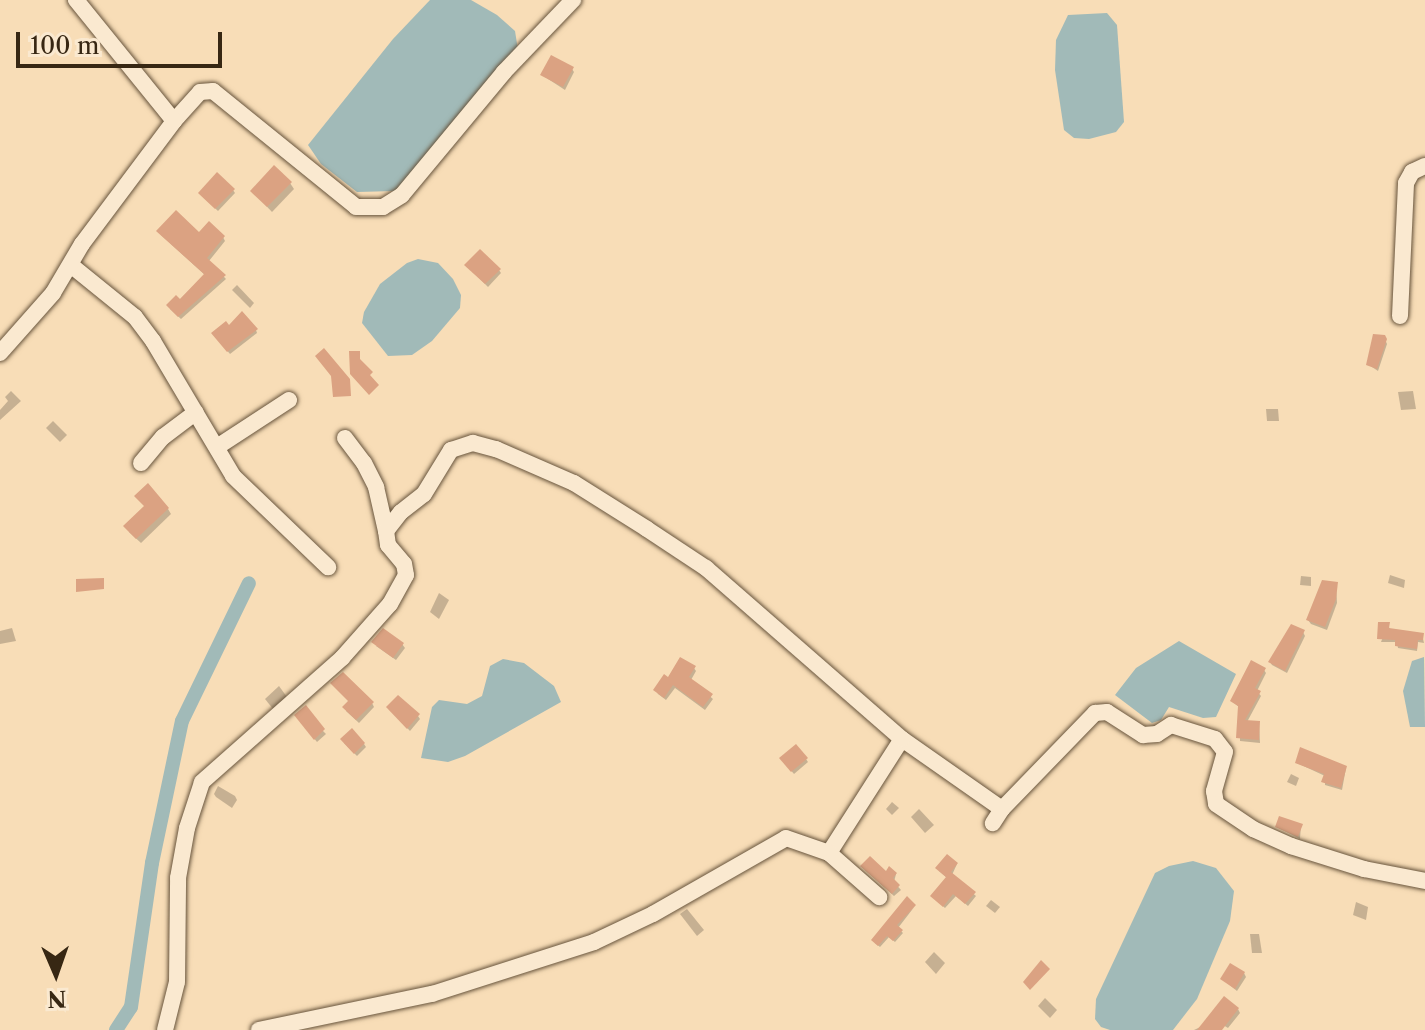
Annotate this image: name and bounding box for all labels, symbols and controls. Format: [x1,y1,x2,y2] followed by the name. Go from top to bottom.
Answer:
[20,16,226,66] scale bar
[30,31,99,60] text: 100 m
[16,934,96,1014] north arrow
[47,985,67,1012] text: N

